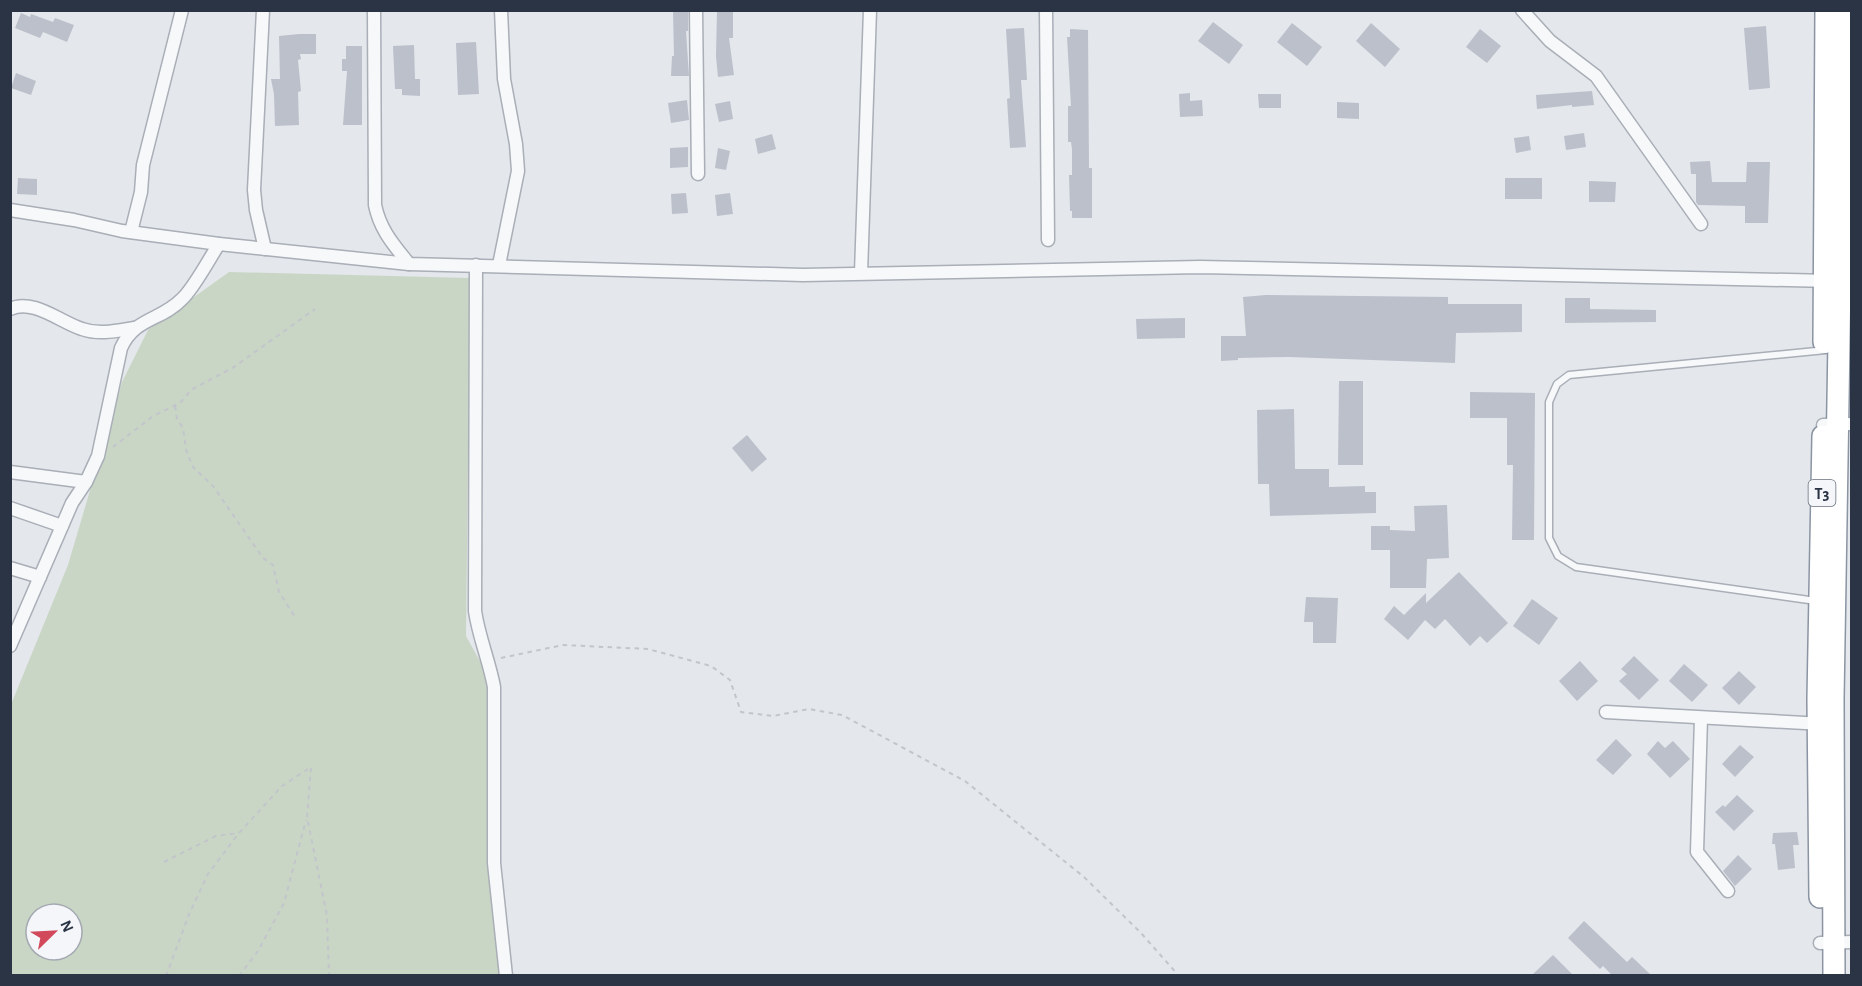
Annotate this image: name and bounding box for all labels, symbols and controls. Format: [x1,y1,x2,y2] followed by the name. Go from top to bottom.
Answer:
[1808,480,1836,506] road number: T3
[24,902,84,962] north arrow
[57,918,76,935] text: N

